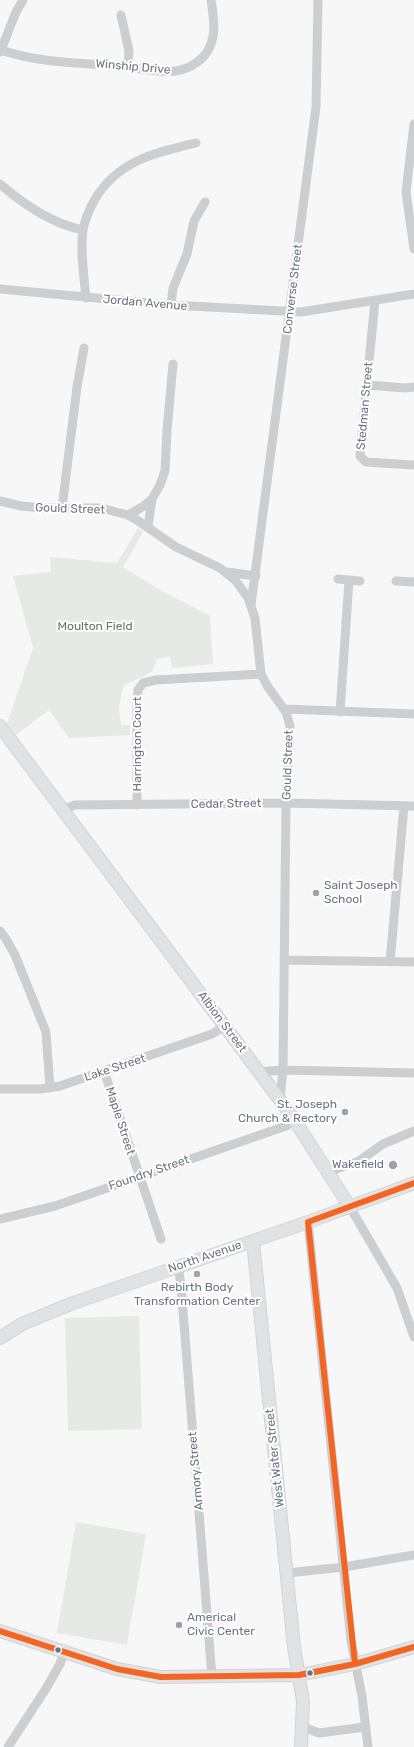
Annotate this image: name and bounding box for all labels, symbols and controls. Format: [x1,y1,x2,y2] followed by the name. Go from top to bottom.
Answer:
[95,57,171,77] street label: Winship Drive
[280,243,306,335] street label: Converse Street
[102,292,188,314] street label: Jordan Avenue
[354,361,376,451] street label: Stedman Street
[35,501,105,517] street label: Gould Street
[57,620,133,634] park label: Moulton Field
[131,697,145,791] street label: Harrington Court
[280,730,296,800] street label: Gould Street
[191,796,261,812] street label: Cedar Street
[324,879,398,907] place label: Saint Joseph School
[311,888,321,898] marker: Saint Joseph School
[194,989,250,1055] street label: Albion Street
[83,1051,147,1085] street label: Lake Street
[102,1085,138,1157] street label: Maple Street
[238,1098,337,1126] place label: St. Joseph Church & Rectory
[340,1107,350,1117] marker: St. Joseph Church & Rectory
[107,1152,191,1194] street label: Foundry Street
[332,1158,384,1172] place label: Wakefield
[387,1159,399,1171] marker: Wakefield
[166,1238,244,1276] street label: North Avenue
[192,1269,202,1279] marker: Rebirth Body Transformation Center
[134,1281,260,1309] place label: Rebirth Body Transformation Center
[263,1408,287,1508] street label: West Water Street
[185,1431,207,1511] street label: Armory Street
[187,1611,255,1639] place label: Americal Civic Center
[174,1620,184,1630] marker: Americal Civic Center
[53,1645,63,1655] unlabelled marker
[305,1668,315,1678] unlabelled marker

